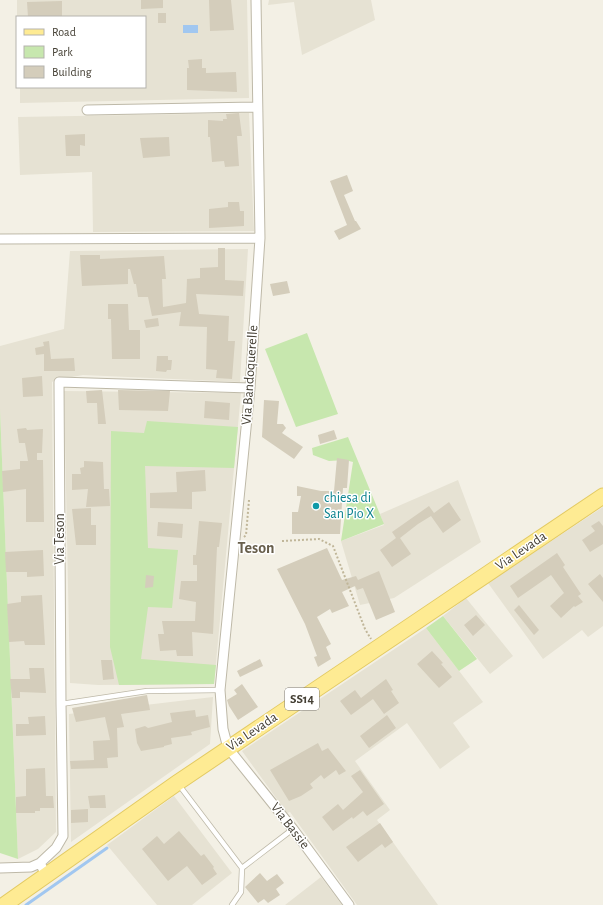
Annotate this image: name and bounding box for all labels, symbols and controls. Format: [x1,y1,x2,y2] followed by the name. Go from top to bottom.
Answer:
[16,16,146,88] legend
[52,26,76,38] text: Road
[52,46,73,58] text: Park
[52,66,92,78] text: Building
[240,324,260,426] street label: Via Bandoquerelle
[324,491,374,521] place label: chiesa di San Pio X
[311,501,321,511] marker: chiesa di San Pio X
[53,513,67,565] street label: Via Teson
[493,529,549,573] street label: Via Levada
[237,540,275,556] district label: Teson
[285,688,319,710] road number: SS14
[224,710,280,754] street label: Via Levada
[268,800,312,852] street label: Via Bassie

